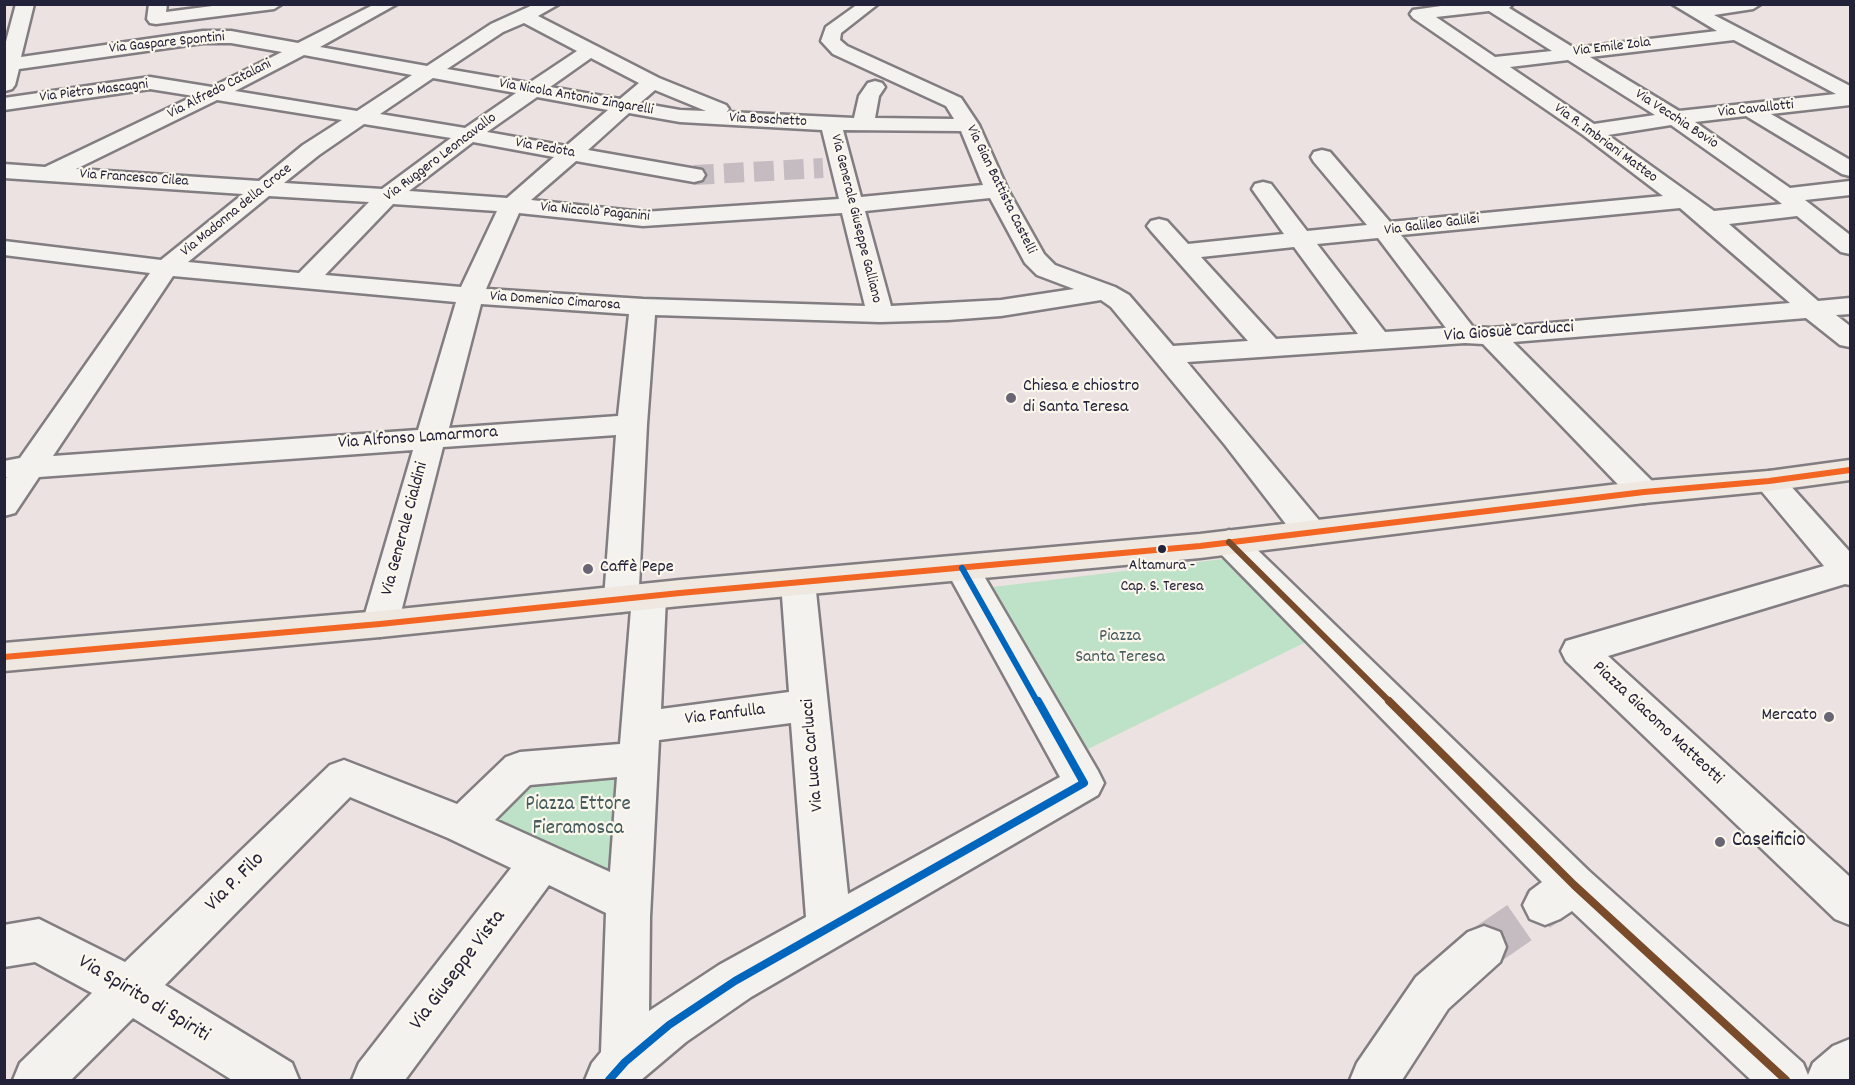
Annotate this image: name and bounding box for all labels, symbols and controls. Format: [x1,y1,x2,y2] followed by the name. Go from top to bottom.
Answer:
[108,29,226,59] street label: Via Gaspare Spontini
[1572,34,1652,62] street label: Via Emile Zola
[165,56,275,124] street label: Via Alfredo Catalani
[39,76,149,108] street label: Via Pietro Mascagni
[497,76,655,120] street label: Via Nicola Antonio Zingarelli
[1631,86,1721,154] street label: Via Vecchia Bovio
[1717,97,1795,123] street label: Via Cavallotti
[1550,100,1660,188] street label: Via R. Imbriani Matteo
[381,110,501,206] street label: Via Ruggero Leoncavallo
[729,110,807,132] street label: Via Boschetto
[961,123,1039,257] street label: Via Gian Battista Castelli
[825,133,885,305] street label: Via Generale Giuseppe Galliano
[514,135,576,163] street label: Via Pedota
[178,161,296,261] street label: Via Madonna della Croce
[79,166,189,192] street label: Via Francesco Cilea
[540,199,650,227] street label: Via Niccolò Paganini
[1384,211,1480,241] street label: Via Galileo Galilei
[489,288,621,316] street label: Via Domenico Cimarosa
[1443,318,1575,348] street label: Via Giosuè Carducci
[1023,377,1139,420] place label: Chiesa e chiostro di Santa Teresa
[1004,391,1018,405] marker: Chiesa e chiostro di Santa Teresa
[338,423,498,455] street label: Via Alfonso Lamarmora
[378,460,434,598] street label: Via Generale Cialdini
[1156,543,1168,555] marker: Altamura - Cap. S. Teresa
[1120,557,1204,595] place label: Altamura - Cap. S. Teresa
[600,558,674,580] place label: Caffè Pepe
[581,562,595,576] marker: Caffè Pepe
[1075,627,1165,670] park label: Piazza Santa Teresa
[1587,658,1727,790] street label: Piazza Giacomo Matteotti
[798,698,830,812] street label: Via Luca Carlucci
[684,700,766,732] street label: Via Fanfulla
[1762,706,1817,728] place label: Mercato
[1822,710,1836,724] marker: Mercato
[525,793,631,843] park label: Piazza Ettore Fieramosca
[1732,829,1805,855] place label: Caseificio
[1713,835,1727,849] marker: Caseificio
[201,848,271,918] street label: Via P. Filo
[406,906,512,1036] street label: Via Giuseppe Vista
[72,951,214,1049] street label: Via Spirito di Spiriti

